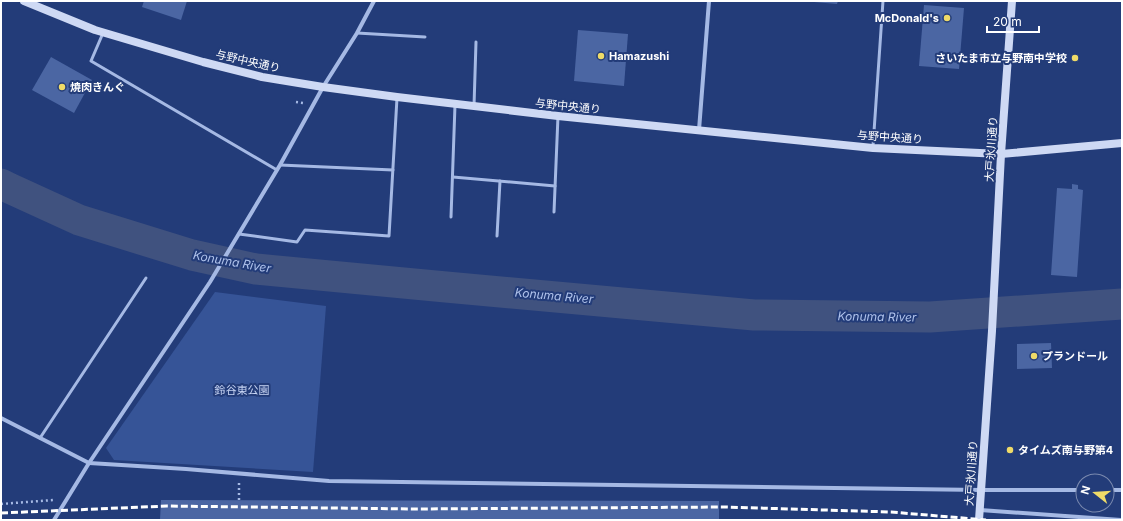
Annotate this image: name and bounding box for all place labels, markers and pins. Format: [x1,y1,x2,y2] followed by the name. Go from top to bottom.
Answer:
[875,11,939,25] place label: McDonald's
[942,13,952,23] marker: McDonald's
[609,49,669,63] place label: Hamazushi
[596,51,606,61] marker: Hamazushi
[935,51,1067,65] place label: さいたま市立与野南中学校
[1070,53,1080,63] marker: さいたま市立与野南中学校
[70,80,125,94] place label: 焼肉きんぐ
[57,82,67,92] marker: 焼肉きんぐ
[1042,349,1108,363] place label: プランドール
[1029,351,1039,361] marker: プランドール
[1018,443,1113,457] place label: タイムズ南与野第4
[1005,445,1015,455] marker: タイムズ南与野第4

